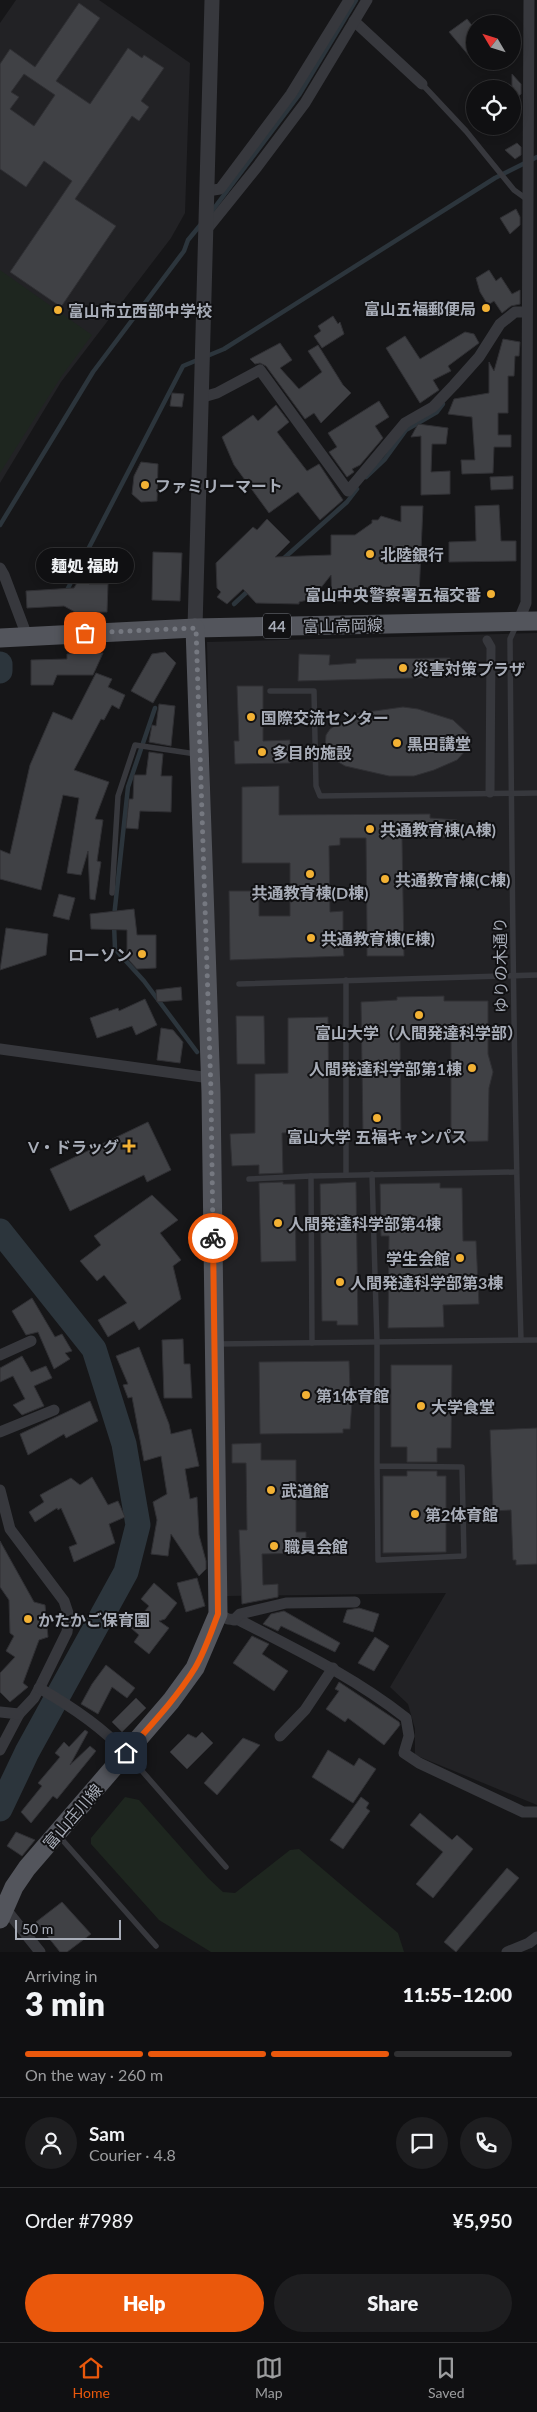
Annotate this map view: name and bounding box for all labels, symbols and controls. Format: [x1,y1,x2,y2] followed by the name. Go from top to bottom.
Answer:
[466,15,521,70] north arrow
[466,15,521,135] map controls
[466,80,521,135] button: locate
[364,299,476,318] place label: 富山五福郵便局
[68,301,212,320] place label: 富山市立西部中学校
[480,302,492,314] marker: 富山五福郵便局
[52,304,64,316] marker: 富山市立西部中学校
[155,476,283,495] place label: ファミリーマート
[139,479,151,491] marker: ファミリーマート
[380,545,444,564] place label: 北陸銀行
[36,548,134,583] callout: 麺処 福助
[364,548,376,560] marker: 北陸銀行
[51,556,119,575] text: 麺処 福助
[305,585,481,604] place label: 富山中央警察署五福交番
[485,588,497,600] marker: 富山中央警察署五福交番
[64,612,106,654] pin
[263,614,291,638] road number: 44
[303,615,383,635] street label: 富山高岡線
[71,619,99,647] icon: bag
[413,659,525,678] place label: 災害対策プラザ
[397,662,409,674] marker: 災害対策プラザ
[261,708,389,727] place label: 国際交流センター
[245,711,257,723] marker: 国際交流センター
[407,734,471,753] place label: 黒田講堂
[391,737,403,749] marker: 黒田講堂
[272,743,352,762] place label: 多目的施設
[256,746,268,758] marker: 多目的施設
[380,820,496,839] place label: 共通教育棟(A棟)
[364,823,376,835] marker: 共通教育棟(A棟)
[304,868,316,880] marker: 共通教育棟(D棟)
[395,870,510,889] place label: 共通教育棟(C棟)
[379,873,391,885] marker: 共通教育棟(C棟)
[252,883,368,902] place label: 共通教育棟(D棟)
[490,917,510,1013] street label: ゆりの木通り
[321,929,435,948] place label: 共通教育棟(E棟)
[305,932,317,944] marker: 共通教育棟(E棟)
[68,945,132,964] place label: ローソン
[136,948,148,960] marker: ローソン
[413,1009,425,1021] marker: 富山大学（人間発達科学部）
[315,1023,523,1042] place label: 富山大学（人間発達科学部）
[309,1059,462,1078] place label: 人間発達科学部第1棟
[466,1062,478,1074] marker: 人間発達科学部第1棟
[371,1112,383,1124] marker: 富山大学 五福キャンパス
[287,1127,467,1146] place label: 富山大学 五福キャンパス
[27,1137,119,1156] place label: V・ドラッグ
[123,1140,135,1152] marker: V・ドラッグ
[188,1213,238,1263] courier
[288,1214,441,1233] place label: 人間発達科学部第4棟
[272,1217,284,1229] marker: 人間発達科学部第4棟
[199,1224,227,1252] icon: bike
[386,1249,450,1268] place label: 学生会館
[454,1252,466,1264] marker: 学生会館
[350,1273,503,1292] place label: 人間発達科学部第3棟
[334,1276,346,1288] marker: 人間発達科学部第3棟
[316,1386,389,1405] place label: 第1体育館
[300,1389,312,1401] marker: 第1体育館
[431,1397,495,1416] place label: 大学食堂
[415,1400,427,1412] marker: 大学食堂
[281,1481,329,1500] place label: 武道館
[265,1484,277,1496] marker: 武道館
[425,1505,498,1524] place label: 第2体育館
[409,1508,421,1520] marker: 第2体育館
[284,1537,348,1556] place label: 職員会館
[268,1540,280,1552] marker: 職員会館
[38,1610,150,1629] place label: かたかご保育園
[22,1613,34,1625] marker: かたかご保育園
[105,1732,147,1774] pin
[112,1739,140,1767] icon: home
[39,1780,105,1852] street label: 富山庄川線
[15,1917,121,1940] scale bar
[22,1920,53,1937] text: 50 m
[25,1966,98,1985] text: Arriving in
[403,1983,512,2006] text: 11:55–12:00
[25,1984,105,2023] text: 3 min
[25,2065,163,2084] text: On the way · 260 m
[25,2117,77,2169] button: person
[396,2117,448,2169] button: chat
[460,2117,512,2169] button: phone
[89,2122,125,2145] text: Sam
[89,2145,176,2164] text: Courier · 4.8
[25,2209,134,2232] text: Order #7989
[452,2209,512,2232] text: ¥5,950
[25,2274,264,2332] button: Help
[274,2274,512,2332] button: Share
[73,2354,110,2401] tab: Home
[255,2354,283,2401] tab: Map
[428,2354,464,2401] tab: Saved

